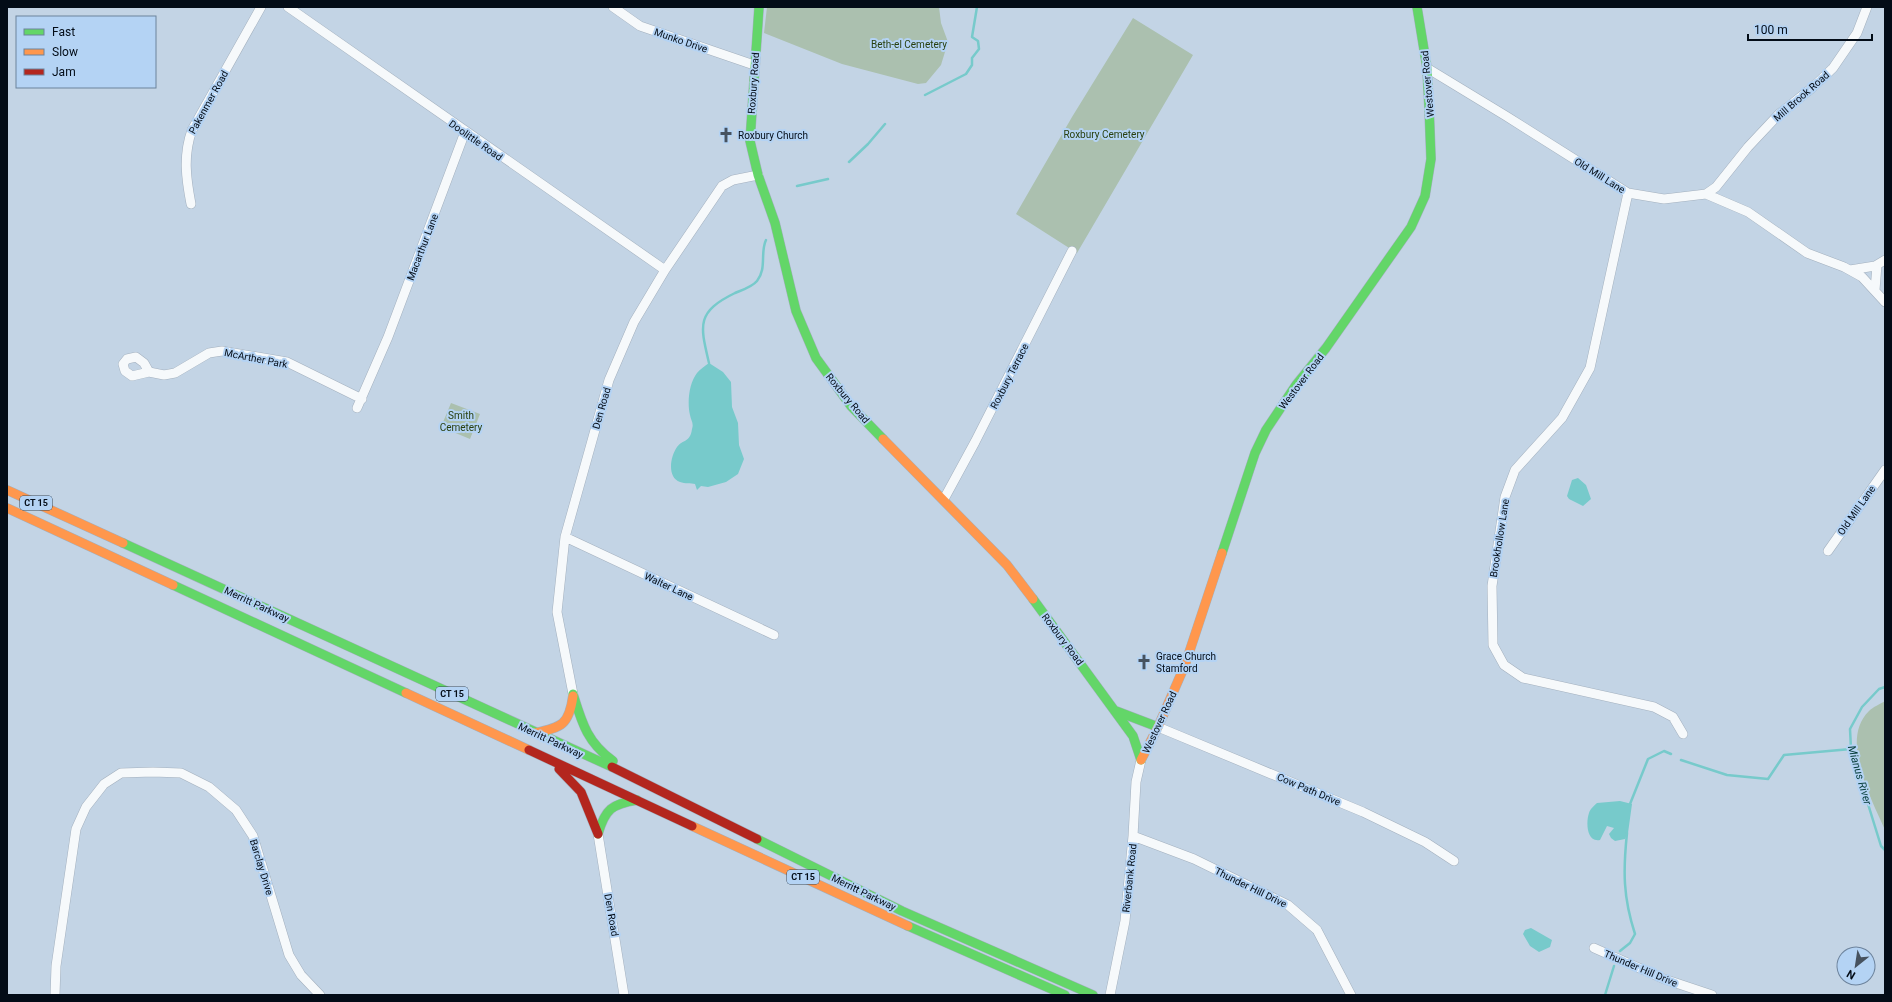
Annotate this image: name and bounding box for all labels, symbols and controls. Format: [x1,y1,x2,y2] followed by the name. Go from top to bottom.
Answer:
[16,16,156,88] legend
[1748,16,1872,42] scale bar
[1754,23,1788,37] text: 100 m
[52,25,75,39] text: Fast
[653,26,709,55] street label: Munko Drive
[871,39,947,50] park label: Beth-el Cemetery
[52,45,78,59] text: Slow
[1419,50,1436,118] street label: Westover Road
[746,52,761,114] street label: Roxbury Road
[52,65,76,79] text: Jam
[187,69,230,136] street label: Pakenmer Road
[1771,69,1831,123] street label: Mill Brook Road
[447,118,504,163] street label: Doolittle Road
[717,126,735,144] church icon: Roxbury Church
[1063,129,1145,140] park label: Roxbury Cemetery
[738,130,808,141] place label: Roxbury Church
[1572,155,1627,195] street label: Old Mill Lane
[405,212,440,282] street label: Macarthur Lane
[988,342,1031,411] street label: Roxbury Terrace
[223,347,289,370] street label: McArther Park
[1277,351,1326,411] street label: Westover Road
[824,371,872,425] street label: Roxbury Road
[590,386,613,430] street label: Den Road
[440,410,483,433] park label: Smith Cemetery
[1835,484,1877,537] street label: Old Mill Lane
[20,496,52,510] road number: CT 15
[1488,498,1511,578] street label: Brookhollow Lane
[643,570,695,603] street label: Walter Lane
[223,585,291,624] street label: Merritt Parkway
[1040,611,1085,667] street label: Roxbury Road
[1156,651,1216,674] place label: Grace Church Stamford
[1135,653,1153,671] church icon: Grace Church Stamford
[436,687,468,701] road number: CT 15
[1140,690,1179,755] street label: Westover Road
[517,721,585,760] street label: Merritt Parkway
[1845,744,1874,807] water label: Mianus River
[1276,771,1342,808] street label: Cow Path Drive
[248,838,275,896] street label: Barclay Drive
[1120,843,1139,913] street label: Riverbank Road
[1213,865,1289,910] street label: Thunder Hill Drive
[787,870,819,884] road number: CT 15
[830,872,898,913] street label: Merritt Parkway
[602,893,621,937] street label: Den Road
[1836,946,1876,986] north arrow
[1602,948,1679,989] street label: Thunder Hill Drive
[1844,967,1858,982] text: N

